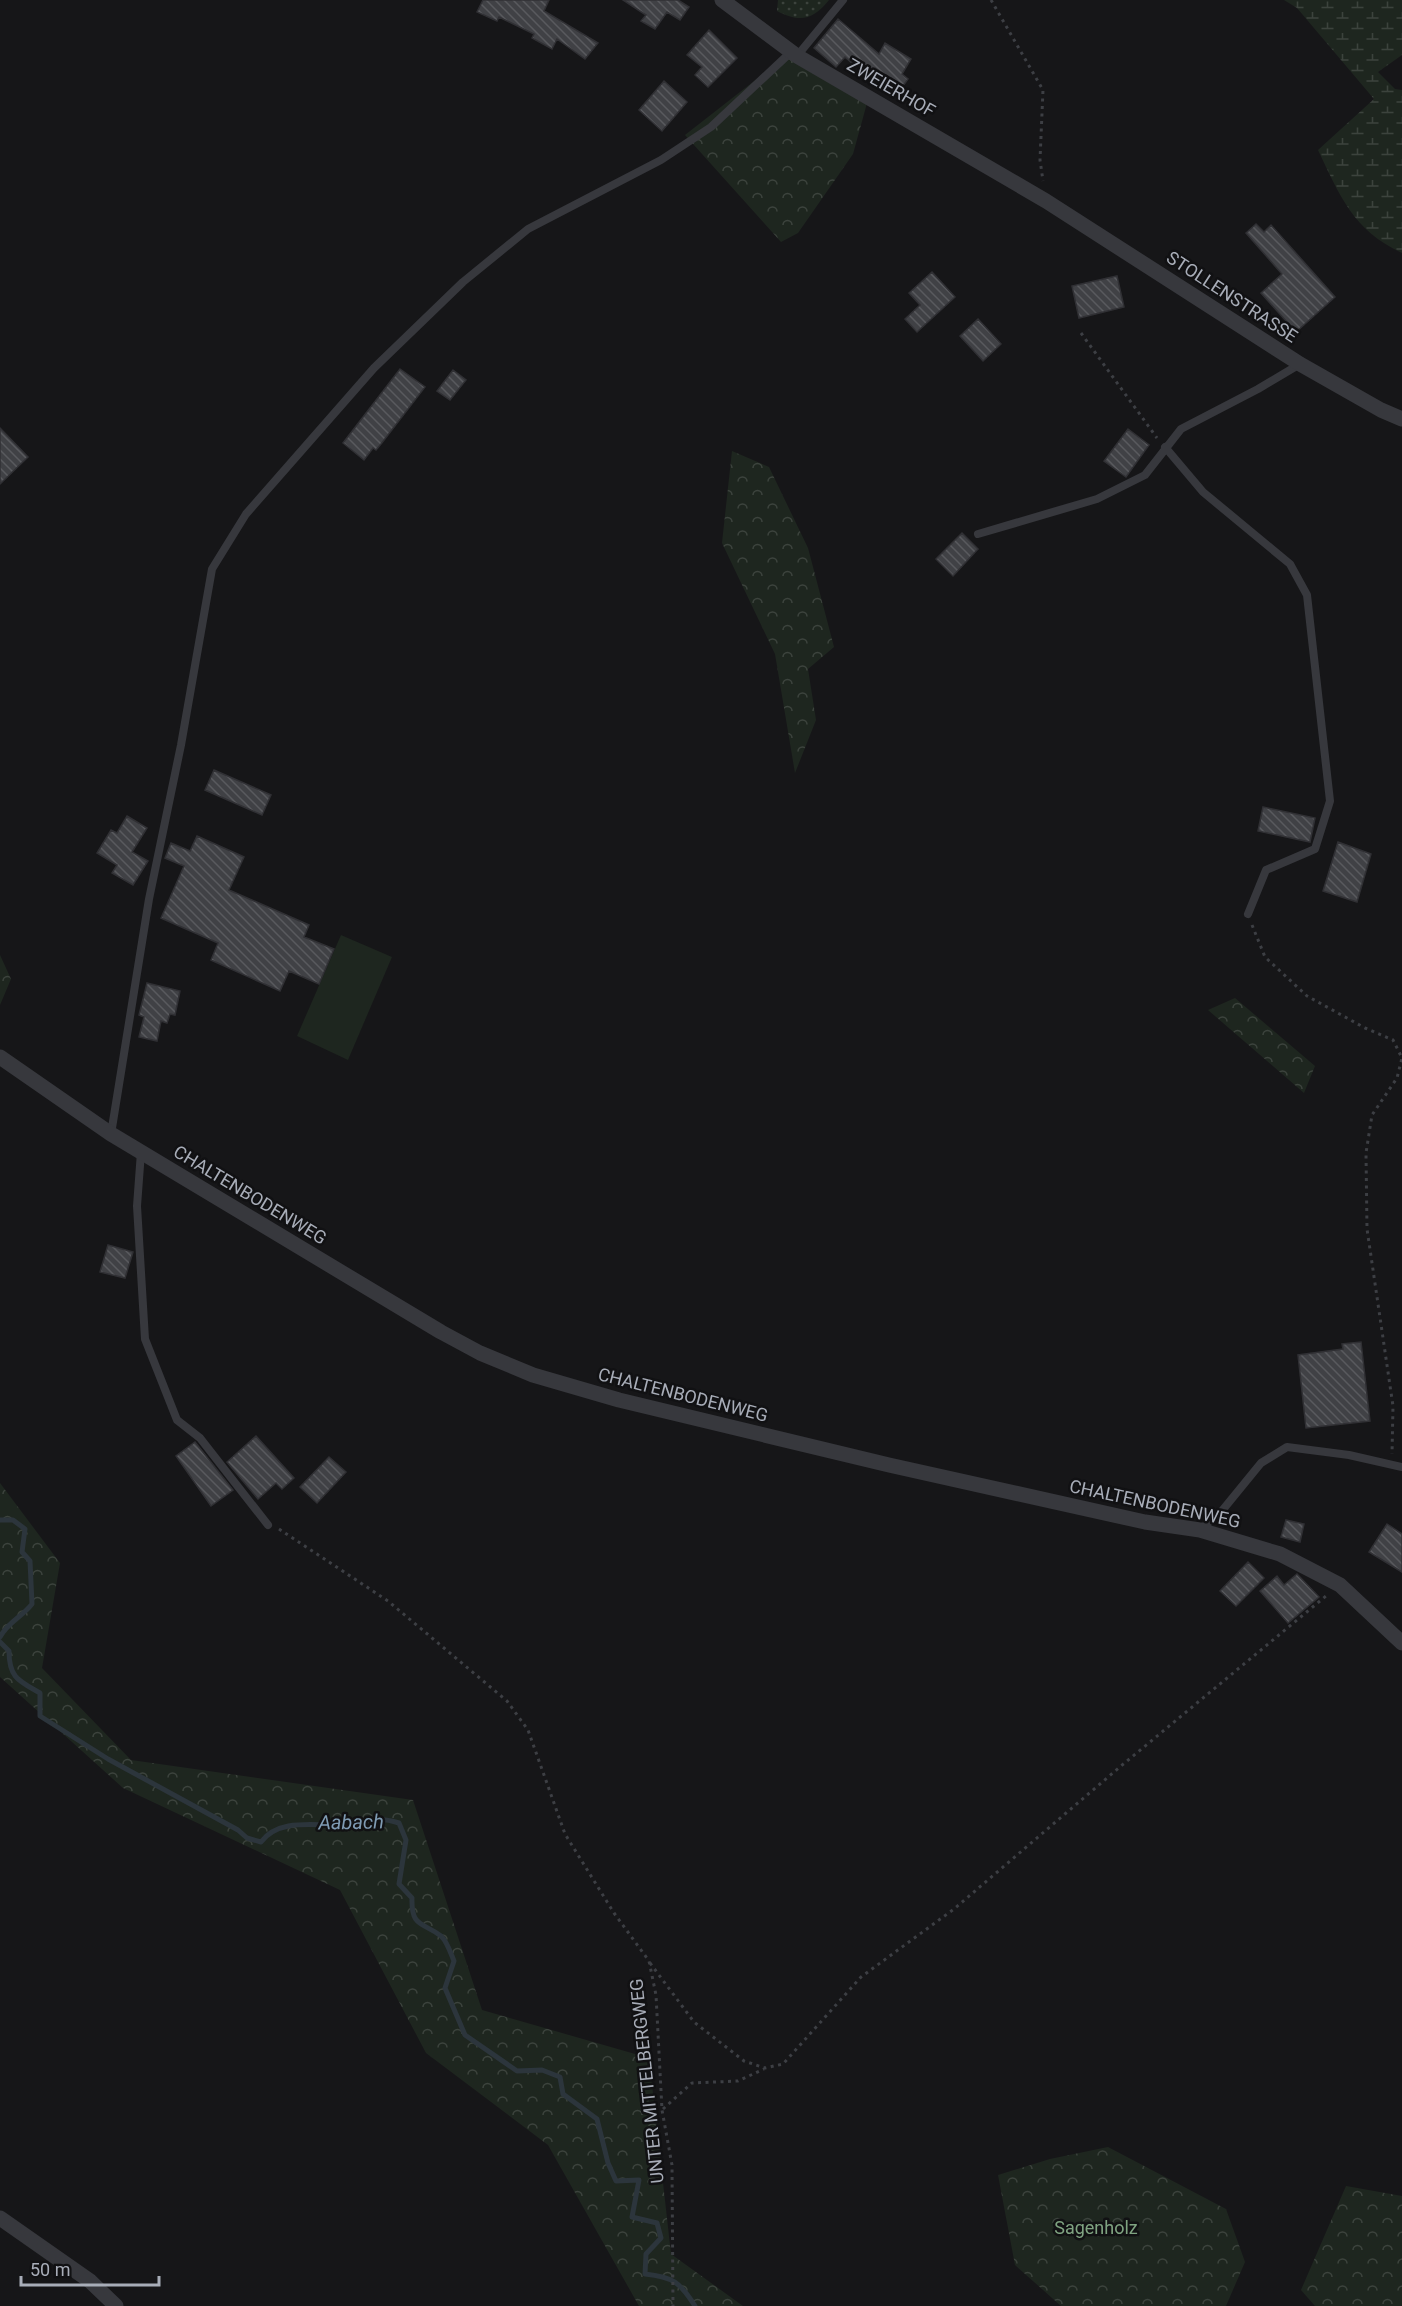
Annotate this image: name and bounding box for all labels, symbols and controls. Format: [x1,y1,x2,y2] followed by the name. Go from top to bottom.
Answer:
[843,54,939,121] street label: ZWEIERHOF
[1163,246,1302,347] street label: STOLLENSTRASSE
[170,1141,330,1249] street label: CHALTENBODENWEG
[596,1363,770,1426] street label: CHALTENBODENWEG
[1068,1475,1243,1532] street label: CHALTENBODENWEG
[317,1809,384,1835] water label: Aabach
[625,1978,668,2185] street label: UNTER MITTELBERGWEG
[1054,2217,1138,2238] park label: Sagenholz
[21,2249,159,2287] scale bar
[30,2259,70,2280] text: 50 m

